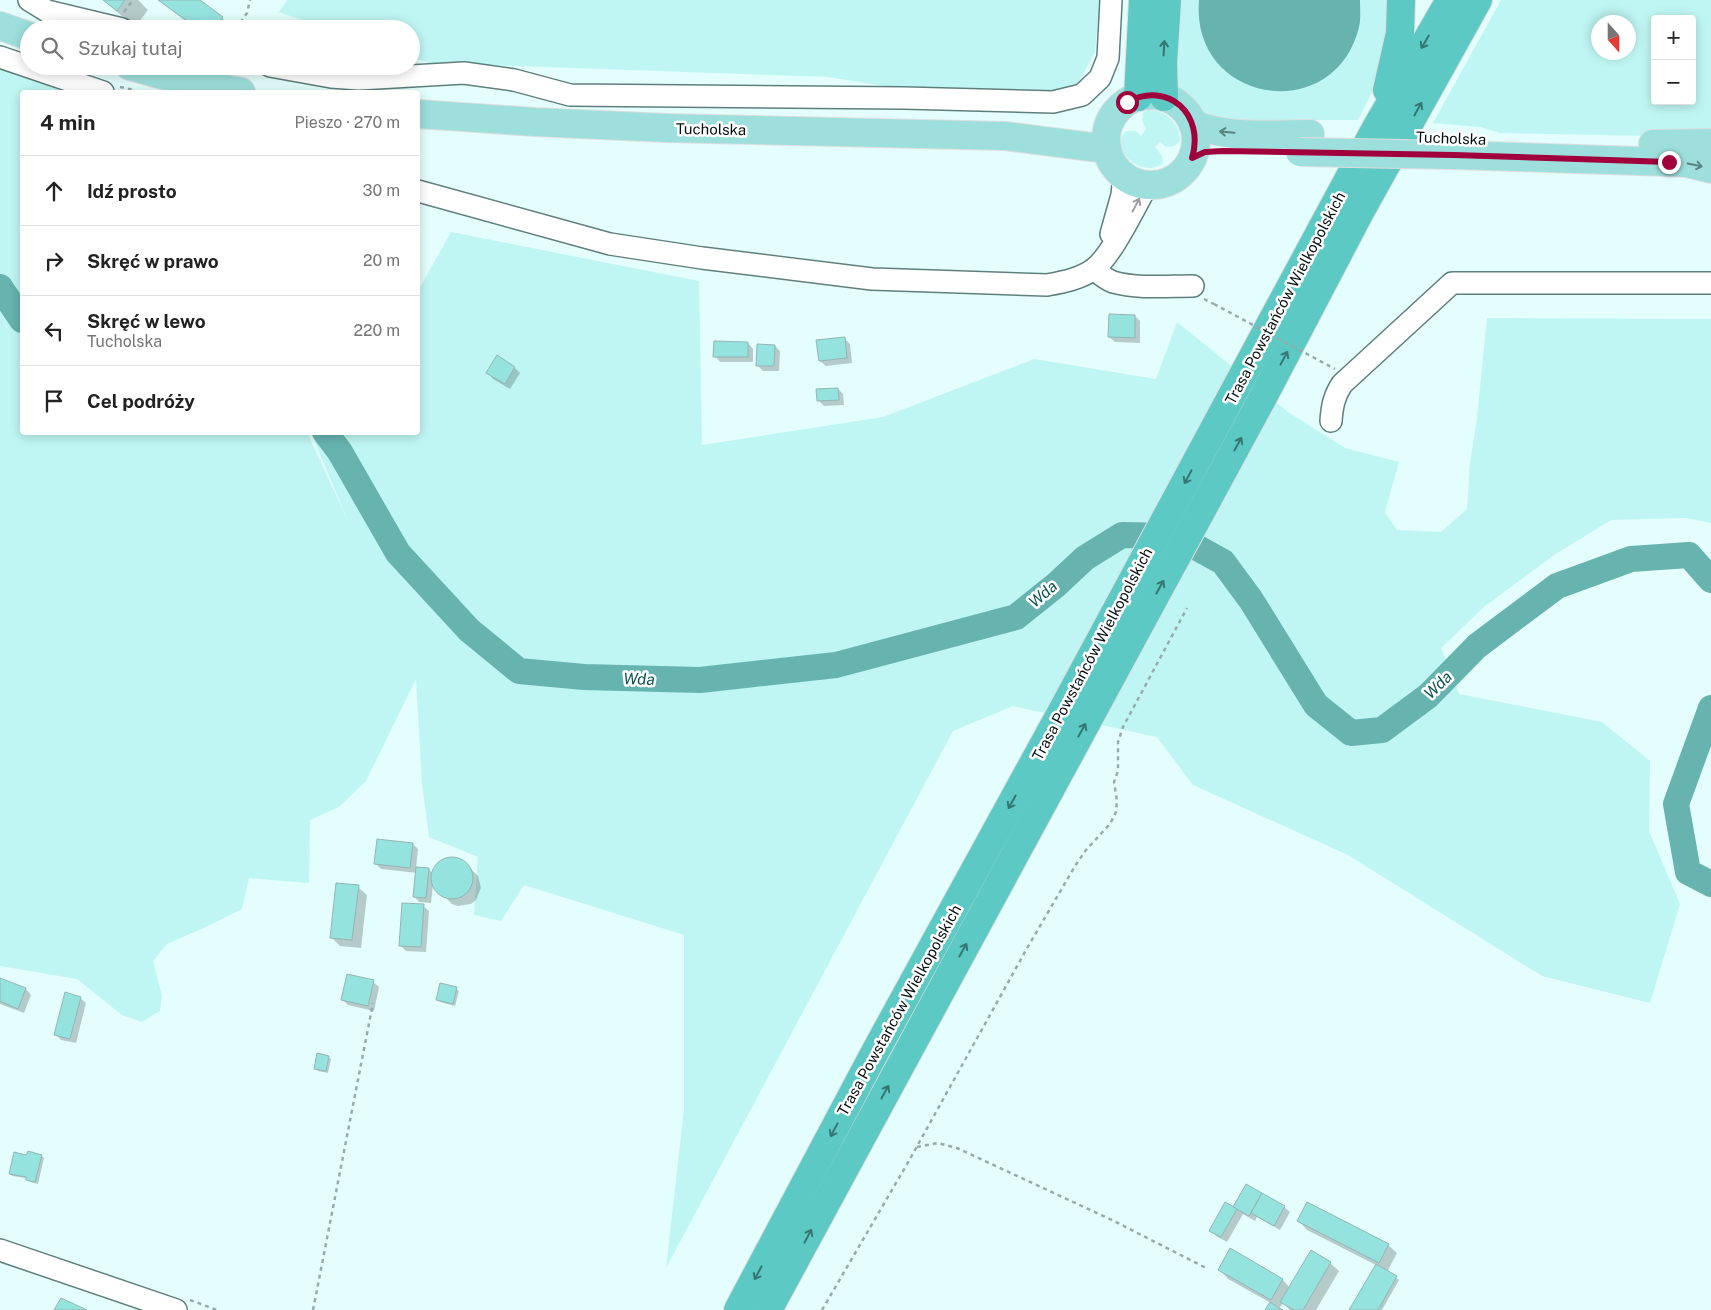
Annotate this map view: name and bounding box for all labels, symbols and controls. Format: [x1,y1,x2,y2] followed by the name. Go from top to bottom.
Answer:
[1591,15,1636,60] north arrow
[1651,15,1696,105] map controls
[1651,15,1696,60] button: +
[20,20,420,75] search box
[38,34,66,62] icon: search
[1420,35,1430,49] one-way arrow
[78,37,183,59] text: Szukaj tutaj
[1159,41,1168,57] one-way arrow
[1651,60,1696,105] button: −
[1116,91,1139,114] route start
[1413,101,1423,116] one-way arrow
[40,110,95,135] text: 4 min
[295,113,400,132] text: Pieszo · 270 m
[676,120,746,138] street label: Tucholska
[1219,128,1235,137] one-way arrow
[1416,128,1486,148] street label: Tucholska
[1658,151,1681,174] route end
[1687,161,1703,170] one-way arrow
[40,177,68,205] icon: ahead
[87,180,177,202] text: Idź prosto
[363,181,400,200] text: 30 m
[1222,189,1348,407] street label: Trasa Powstańców Wielkopolskich
[1131,198,1141,213] one-way arrow
[40,247,68,275] icon: right
[87,250,219,272] text: Skręć w prawo
[363,251,400,270] text: 20 m
[87,310,206,332] text: Skręć w lewo
[40,317,68,345] icon: left
[353,321,400,340] text: 220 m
[87,332,162,351] text: Tucholska
[1280,351,1289,366] one-way arrow
[40,387,68,415] icon: arrive
[87,390,195,412] text: Cel podróży
[1233,437,1243,452] one-way arrow
[1183,469,1192,484] one-way arrow
[1029,545,1155,763] street label: Trasa Powstańców Wielkopolskich
[1025,576,1061,612] water label: Wda
[1156,580,1165,595] one-way arrow
[1420,667,1456,703] water label: Wda
[623,669,655,689] water label: Wda
[1078,723,1088,737] one-way arrow
[1007,795,1017,810] one-way arrow
[834,902,964,1118] street label: Trasa Powstańców Wielkopolskich
[959,943,968,958] one-way arrow
[880,1085,890,1100] one-way arrow
[829,1122,839,1137] one-way arrow
[803,1229,813,1244] one-way arrow
[753,1266,763,1281] one-way arrow

